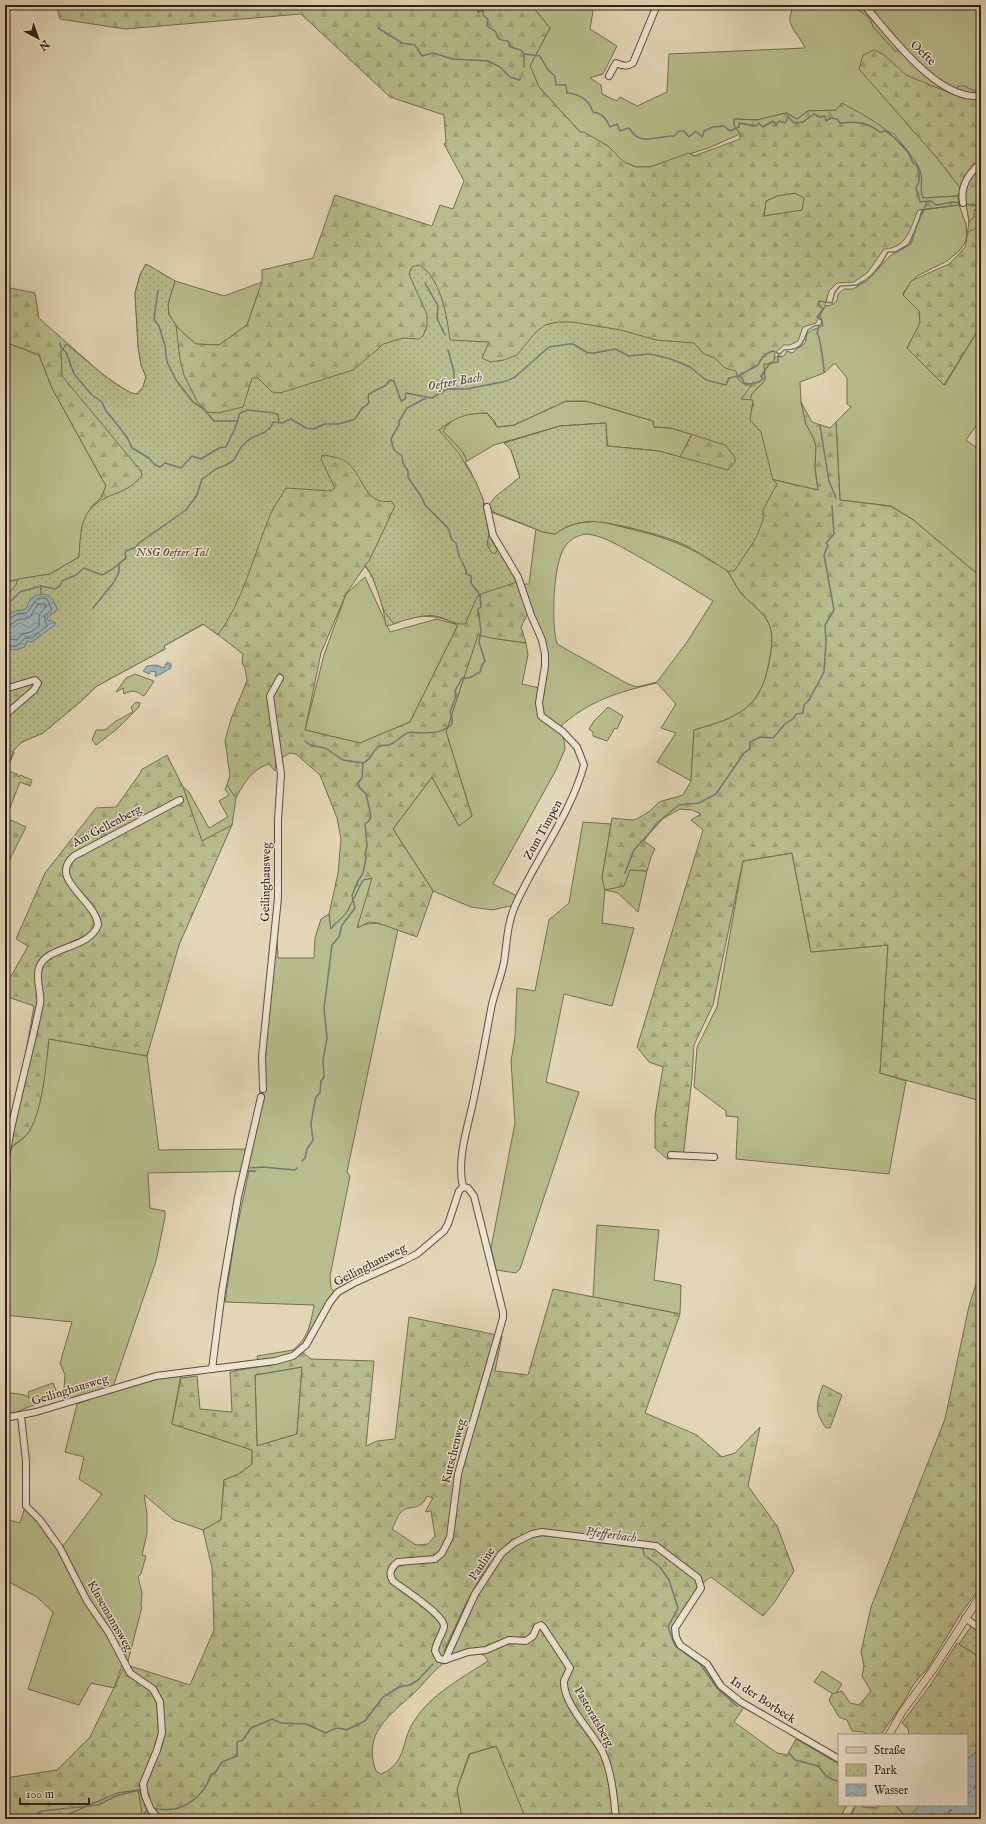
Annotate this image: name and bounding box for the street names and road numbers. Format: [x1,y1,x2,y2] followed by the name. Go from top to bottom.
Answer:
[907,37,939,69] street label: Oefte
[520,797,567,863] street label: Zum Timpen
[69,801,145,851] street label: Am Gellenberg
[258,842,274,922] street label: Geilinghausweg
[331,1240,409,1290] street label: Geilinghausweg
[30,1371,111,1409] street label: Geilinghausweg
[439,1417,469,1485] street label: Kutschenweg
[466,1544,499,1583] street label: Pauline
[84,1578,137,1654] street label: Klusemannsweg
[727,1673,799,1727] street label: In der Borbeck
[571,1684,618,1750] street label: Pastoratsberg

